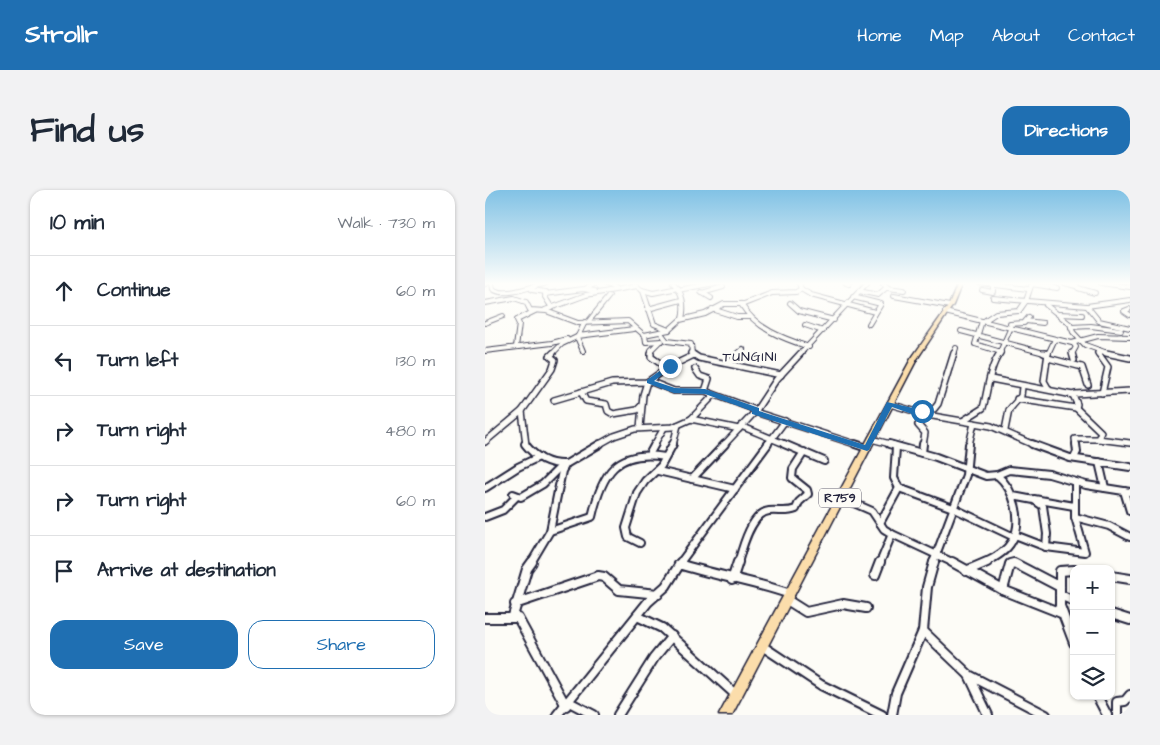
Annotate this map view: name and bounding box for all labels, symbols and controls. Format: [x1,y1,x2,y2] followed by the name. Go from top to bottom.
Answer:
[25,18,98,52] text: Strollr
[857,23,902,48] text: Home
[930,23,964,48] text: Map
[992,23,1040,48] text: About
[1068,23,1135,48] text: Contact
[30,106,144,155] text: Find us
[1002,106,1130,155] button: Directions
[50,208,104,237] text: 10 min
[337,212,435,234] text: Walk · 730 m
[50,277,78,305] icon: ahead
[97,277,171,304] text: Continue
[396,280,435,302] text: 60 m
[50,347,78,375] icon: left
[97,347,178,374] text: Turn left
[722,347,778,367] district label: TUNGINI
[396,350,435,372] text: 130 m
[659,355,682,378] route end
[911,400,934,423] route start
[50,417,78,445] icon: right
[97,417,186,444] text: Turn right
[385,420,435,442] text: 480 m
[50,487,78,515] icon: right
[97,487,186,514] text: Turn right
[819,488,861,508] road number: R759
[396,490,435,512] text: 60 m
[50,557,78,585] icon: arrive
[97,557,276,584] text: Arrive at destination
[1070,565,1115,700] map controls
[1070,565,1115,610] button: +
[1070,610,1115,655] button: −
[50,620,238,669] button: Save
[248,620,435,669] button: Share
[1070,655,1115,700] button: layers

